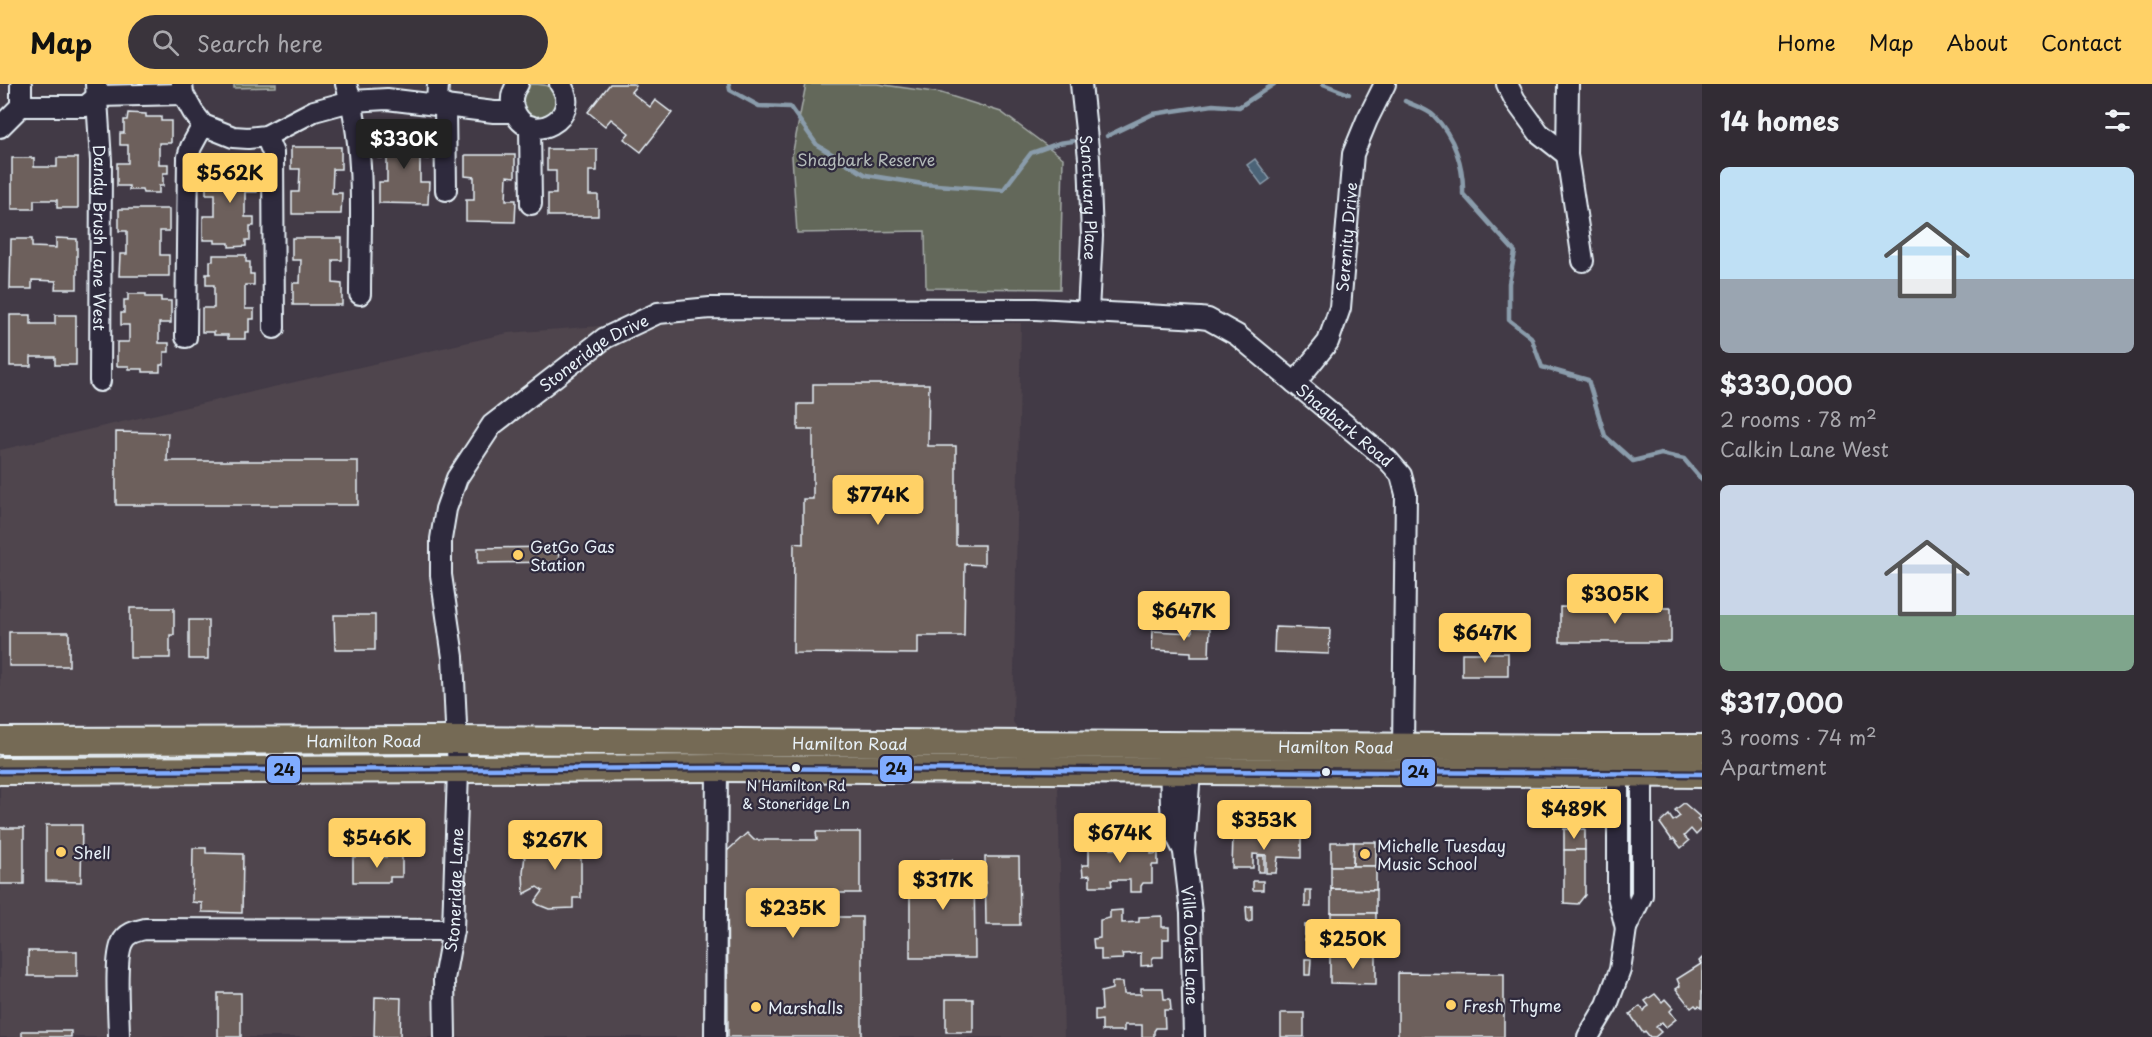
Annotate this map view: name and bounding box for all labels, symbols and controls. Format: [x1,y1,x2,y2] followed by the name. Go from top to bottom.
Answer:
[128,15,548,69] search box
[30,21,92,64] text: Map
[149,26,182,59] icon: search
[197,26,323,59] text: Search here
[1777,26,1836,58] text: Home
[1869,26,1914,58] text: Map
[1947,26,2008,58] text: About
[2041,26,2122,58] text: Contact
[1720,101,1839,140] text: 14 homes
[2101,104,2134,137] icon: filters
[362,119,446,170] pin: $330K
[370,123,438,153] text: $330K
[1075,134,1104,261] street label: Sanctuary Place
[88,144,113,331] street label: Dandy Brush Lane West
[797,147,935,171] park label: Shagbark Reserve
[188,153,272,204] pin: $562K
[197,157,263,187] text: $562K
[1329,181,1363,293] street label: Serenity Drive
[1873,206,1981,314] icon: home
[533,307,652,397] street label: Stoneridge Drive
[1720,365,1853,404] text: $330,000
[1291,377,1399,472] street label: Shagbark Road
[1720,404,1877,434] text: 2 rooms · 78 m²
[1720,434,1889,464] text: Calkin Lane West
[836,475,920,526] pin: $774K
[846,479,910,509] text: $774K
[1873,524,1981,632] icon: home
[530,534,615,576] place label: GetGo Gas Station
[511,548,525,562] marker: GetGo Gas Station
[1573,574,1657,625] pin: $305K
[1581,578,1649,608] text: $305K
[1142,591,1226,642] pin: $647K
[1152,595,1216,625] text: $647K
[1443,613,1527,664] pin: $647K
[1453,617,1517,647] text: $647K
[1720,683,1843,722] text: $317,000
[1720,722,1877,752] text: 3 rooms · 74 m²
[306,728,422,752] street label: Hamilton Road
[792,730,908,755] street label: Hamilton Road
[1278,734,1394,759] street label: Hamilton Road
[1720,752,1827,782] text: Apartment
[266,755,301,784] line badge: 24
[879,755,913,783] line badge: 24
[885,756,907,780] text: 24
[273,757,295,781] text: 24
[1401,758,1436,787] line badge: 24
[1407,759,1429,783] text: 24
[790,762,802,774] marker: N Hamilton Rd & Stoneridge Ln
[1320,766,1332,778] unlabelled marker
[742,775,850,814] place label: N Hamilton Rd & Stoneridge Ln
[1532,789,1616,840] pin: $489K
[1541,793,1607,823] text: $489K
[1222,800,1306,851] pin: $353K
[1231,804,1297,834] text: $353K
[1078,813,1162,864] pin: $674K
[1088,817,1152,847] text: $674K
[335,818,419,869] pin: $546K
[513,820,597,871] pin: $267K
[343,822,412,852] text: $546K
[522,824,588,854] text: $267K
[437,827,468,954] street label: Stoneridge Lane
[1377,833,1506,875] place label: Michelle Tuesday Music School
[73,840,111,864] place label: Shell
[54,845,68,859] marker: Shell
[1358,847,1372,861] marker: Michelle Tuesday Music School
[901,860,985,911] pin: $317K
[913,864,973,894] text: $317K
[1176,884,1205,1005] street label: Villa Oaks Lane
[751,888,835,939] pin: $235K
[760,892,826,922] text: $235K
[1311,919,1395,970] pin: $250K
[1319,923,1387,953] text: $250K
[1463,993,1562,1017] place label: Fresh Thyme
[768,995,843,1019] place label: Marshalls
[1444,998,1458,1012] marker: Fresh Thyme
[749,1000,763,1014] marker: Marshalls

